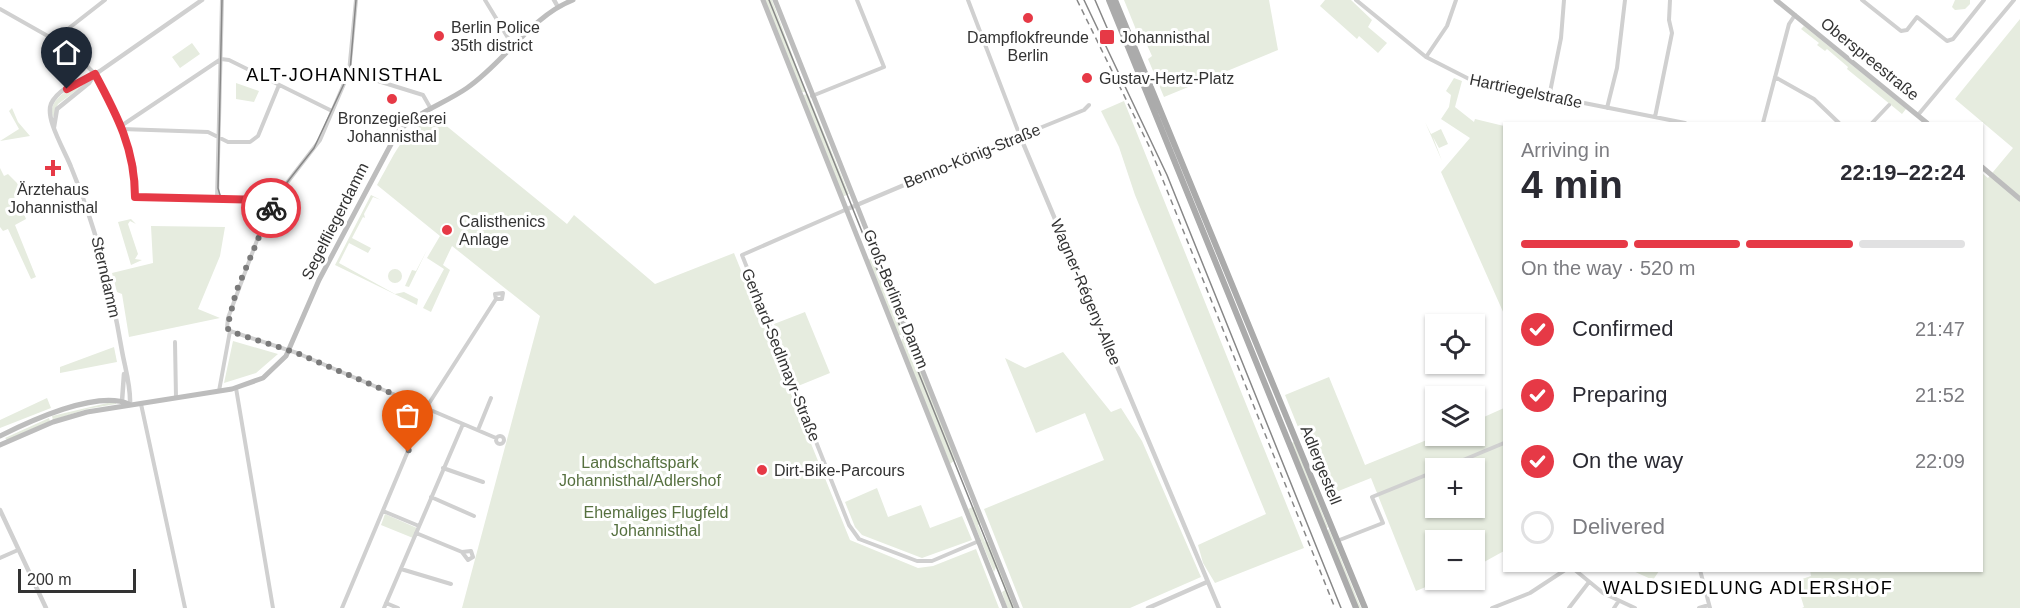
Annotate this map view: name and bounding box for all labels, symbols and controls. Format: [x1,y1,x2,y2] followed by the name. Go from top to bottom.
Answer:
[1021,11,1035,25] marker: Dampflokfreunde Berlin
[1818,14,1922,104] street label: Oberspreestraße
[451,19,540,54] place label: Berlin Police 35th district
[41,27,92,89] pin
[1098,28,1116,46] marker: Johannisthal
[432,29,446,43] marker: Berlin Police 35th district
[967,29,1089,64] place label: Dampflokfreunde Berlin
[1120,29,1210,46] place label: Johannisthal
[50,36,83,69] icon: home
[246,65,444,85] district label: ALT-JOHANNISTHAL
[1099,70,1234,87] place label: Gustav-Hertz-Platz
[1080,71,1094,85] marker: Gustav-Hertz-Platz
[1468,71,1584,111] street label: Hartriegelstraße
[385,92,399,106] marker: Bronzegießerei Johannisthal
[338,110,446,145] place label: Bronzegießerei Johannisthal
[901,121,1043,191] street label: Benno-König-Straße
[1521,139,1610,161] text: Arriving in
[44,159,62,177] marker: Ärztehaus Johannisthal
[298,160,372,282] street label: Segelfliegerdamm
[1840,160,1965,185] text: 22:19–22:24
[1521,163,1623,206] text: 4 min
[241,178,301,238] courier
[8,181,98,216] place label: Ärztehaus Johannisthal
[255,192,288,225] icon: bike
[459,213,545,248] place label: Calisthenics Anlage
[1048,217,1124,368] street label: Wagner-Régeny-Allee
[440,223,454,237] marker: Calisthenics Anlage
[860,227,932,371] street label: Groß-Berliner Damm
[88,235,124,319] street label: Sterndamm
[1521,257,1696,279] text: On the way · 520 m
[738,266,824,444] street label: Gerhard-Sedlmayr-Straße
[1521,313,1554,346] icon: check
[1425,314,1485,590] map controls
[1425,314,1485,374] button: locate
[1572,316,1673,341] text: Confirmed
[1915,318,1965,340] text: 21:47
[1521,379,1554,412] icon: check
[1572,382,1667,407] text: Preparing
[1915,384,1965,406] text: 21:52
[1425,386,1485,446] button: layers
[382,390,433,452] pin
[391,399,424,432] icon: bag
[1297,423,1345,507] street label: Adlergestell
[1521,445,1554,478] icon: check
[1572,448,1683,473] text: On the way
[1915,450,1965,472] text: 22:09
[559,454,721,489] park label: Landschaftspark Johannisthal/Adlershof
[1425,458,1485,518] button: +
[774,462,905,479] place label: Dirt-Bike-Parcours
[755,463,769,477] marker: Dirt-Bike-Parcours
[584,504,728,539] park label: Ehemaliges Flugfeld Johannisthal
[1572,514,1665,539] text: Delivered
[1425,530,1485,590] button: −
[18,566,136,594] scale bar
[27,571,71,588] text: 200 m
[1603,578,1893,598] district label: WALDSIEDLUNG ADLERSHOF

